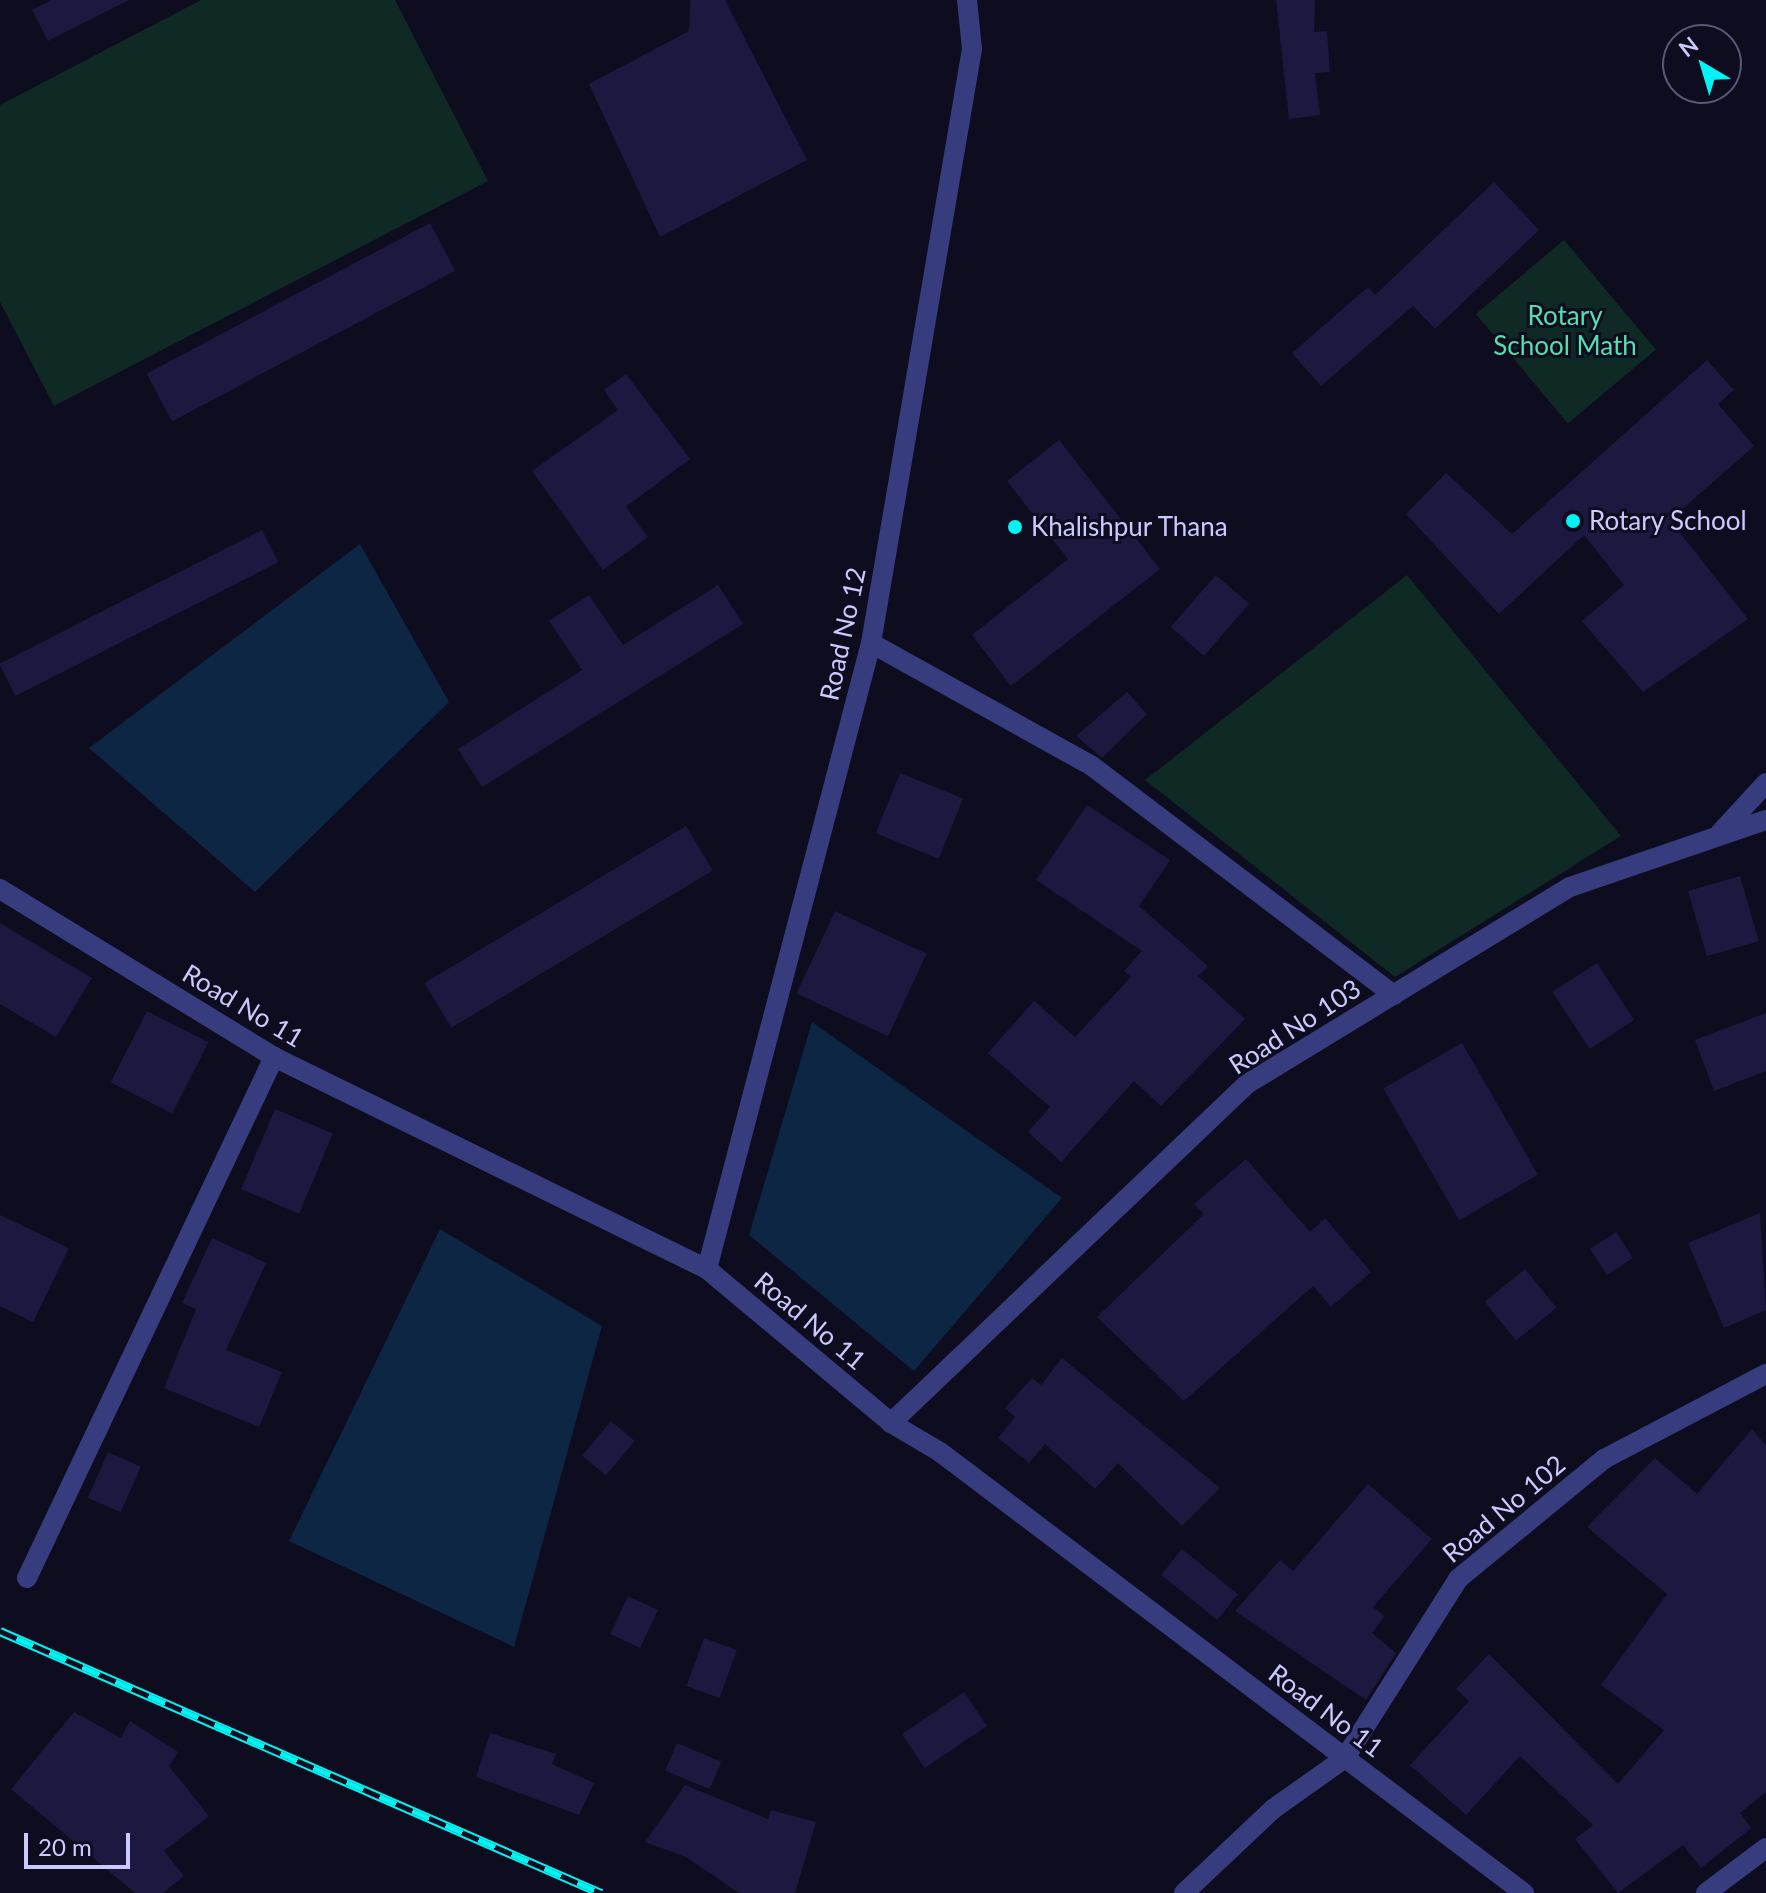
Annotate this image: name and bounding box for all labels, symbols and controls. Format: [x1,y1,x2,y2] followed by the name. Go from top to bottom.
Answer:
[1662,24,1742,104] north arrow
[1673,30,1703,62] text: N
[1493,300,1637,362] park label: Rotary School Math
[1589,505,1747,537] place label: Rotary School
[1031,511,1229,543] place label: Khalishpur Thana
[1564,512,1582,530] marker: Rotary School
[1006,518,1024,536] marker: Khalishpur Thana
[814,565,872,703] street label: Road No 12
[177,958,309,1054] street label: Road No 11
[1223,973,1367,1081] street label: Road No 103
[748,1266,872,1376] street label: Road No 11
[1436,1449,1572,1569] street label: Road No 102
[1263,1658,1389,1764] street label: Road No 11
[28,1817,134,1867] scale bar
[38,1832,92,1861] text: 20 m

